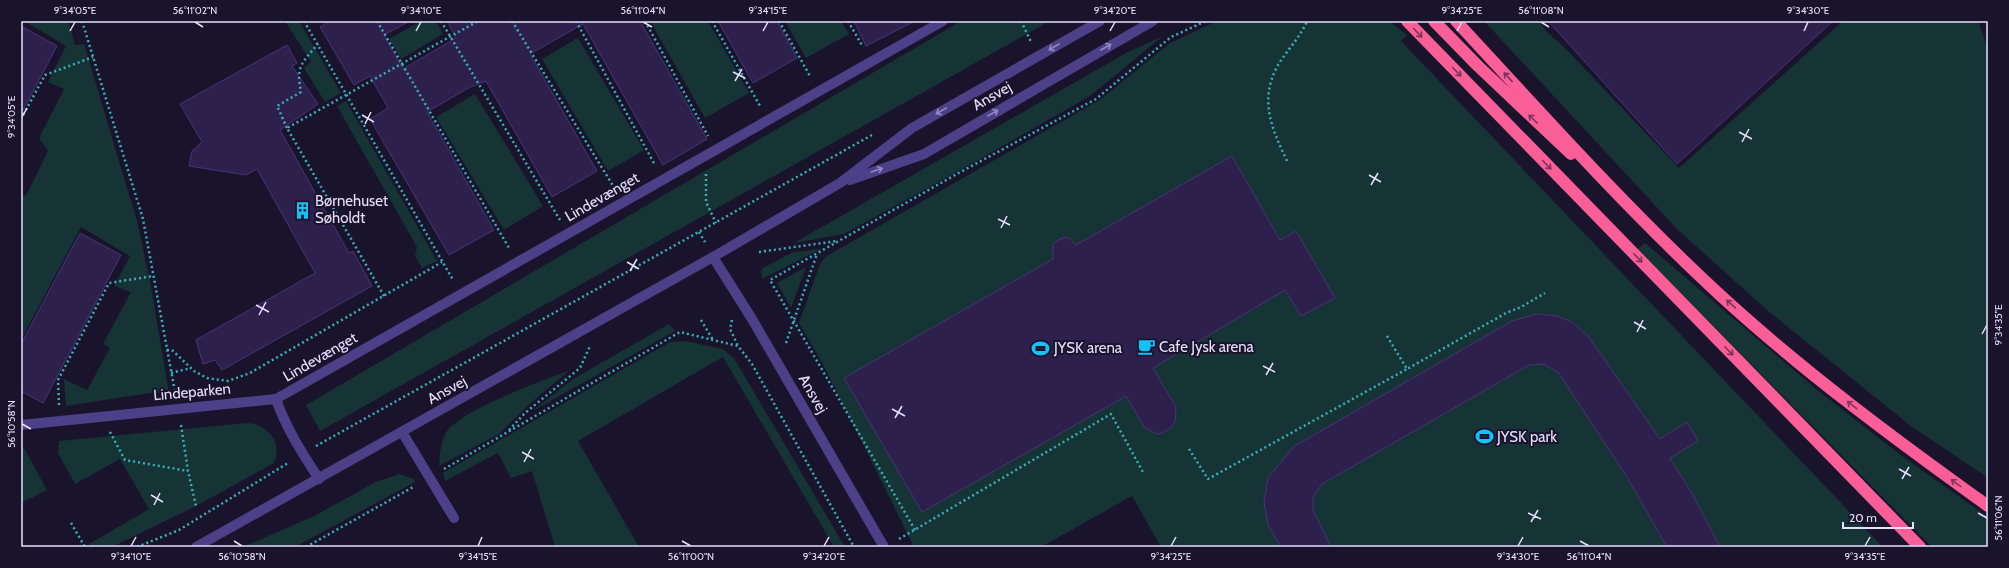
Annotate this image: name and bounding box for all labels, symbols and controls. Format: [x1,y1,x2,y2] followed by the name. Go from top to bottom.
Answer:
[54,4,97,17] text: 9°34'05"E
[173,4,217,17] text: 56°11'02"N
[401,4,442,17] text: 9°34'10"E
[620,4,666,17] text: 56°11'04"N
[749,4,788,17] text: 9°34'15"E
[1094,4,1137,17] text: 9°34'20"E
[1442,4,1483,17] text: 9°34'25"E
[1518,4,1564,17] text: 56°11'08"N
[1787,4,1830,17] text: 9°34'30"E
[1413,28,1423,38] one-way arrow
[1099,43,1111,51] one-way arrow
[1048,44,1060,52] one-way arrow
[1452,67,1462,77] one-way arrow
[1503,72,1513,82] one-way arrow
[969,78,1015,114] street label: Ansvej
[5,95,18,138] text: 9°34'05"E
[935,108,947,116] one-way arrow
[987,109,999,117] one-way arrow
[1528,115,1538,124] one-way arrow
[1543,160,1552,170] one-way arrow
[871,166,884,173] one-way arrow
[562,169,642,225] street label: Lindevænget
[315,192,388,227] place label: Børnehuset Søholdt
[292,200,312,220] building icon: Børnehuset Søholdt
[1633,253,1643,263] one-way arrow
[1726,299,1736,308] one-way arrow
[1992,304,2005,345] text: 9°34'35"E
[280,329,360,385] street label: Lindevænget
[1136,337,1156,357] cafe icon: Cafe Jysk arena
[1031,338,1051,358] sports icon: JYSK arena
[1159,338,1255,356] place label: Cafe Jysk arena
[1053,339,1123,357] place label: JYSK arena
[1724,346,1734,356] one-way arrow
[795,371,831,417] street label: Ansvej
[424,372,470,408] street label: Ansvej
[152,380,232,404] street label: Lindeparken
[5,400,18,448] text: 56°10'58"N
[1847,401,1858,409] one-way arrow
[1474,427,1494,447] sports icon: JYSK park
[1496,428,1557,446] place label: JYSK park
[1951,479,1962,487] one-way arrow
[1992,495,2005,541] text: 56°11'06"N
[1843,504,1913,530] scale bar
[1849,510,1877,525] text: 20 m
[111,550,152,563] text: 9°34'10"E
[218,550,266,563] text: 56°10'58"N
[459,550,498,563] text: 9°34'15"E
[668,550,714,563] text: 56°11'00"N
[803,550,846,563] text: 9°34'20"E
[1151,550,1192,563] text: 9°34'25"E
[1497,550,1540,563] text: 9°34'30"E
[1566,550,1612,563] text: 56°11'04"N
[1845,550,1886,563] text: 9°34'35"E

